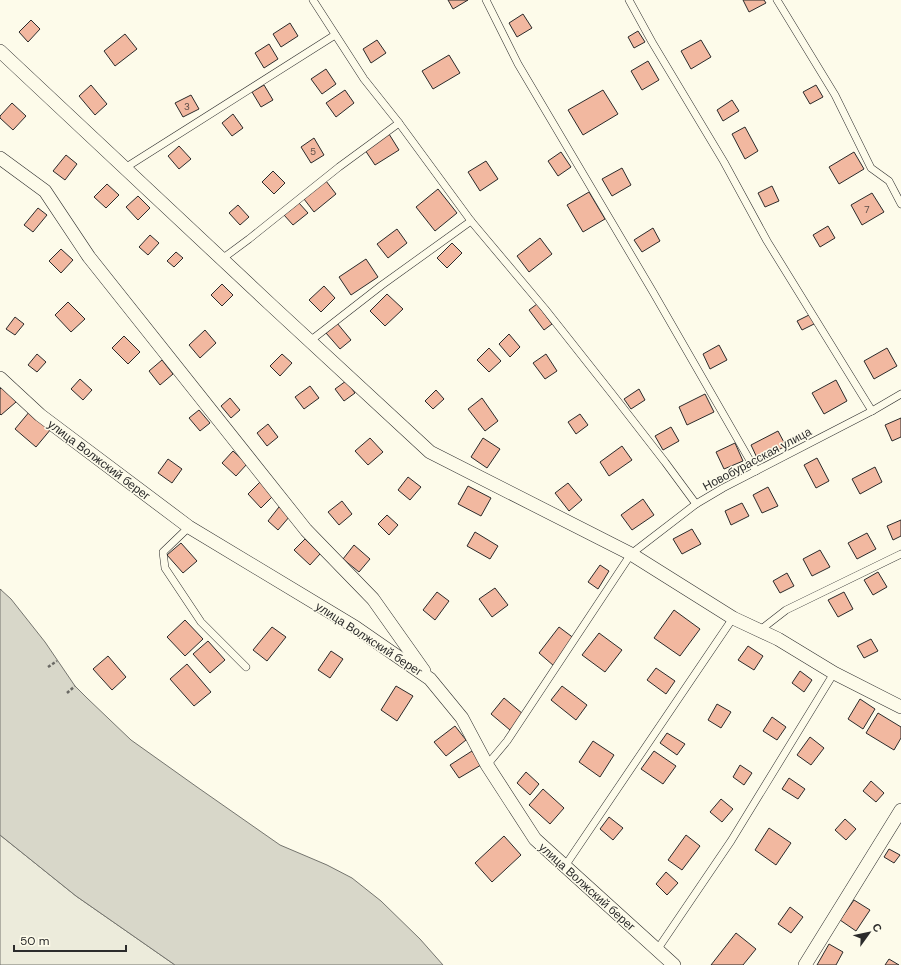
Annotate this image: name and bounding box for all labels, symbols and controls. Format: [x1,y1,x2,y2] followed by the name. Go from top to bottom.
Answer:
[184,100,190,113] house number: 3
[310,145,316,158] house number: 5
[864,203,870,216] house number: 7
[44,416,154,504] street label: улица Волжский берег
[700,423,814,494] street label: Новобурасская улица
[312,598,426,680] street label: улица Волжский берег
[535,839,639,935] street label: улица Волжский берег
[849,913,889,953] north arrow
[869,920,885,935] text: С
[14,927,126,953] scale bar
[20,933,49,949] text: 50 m

